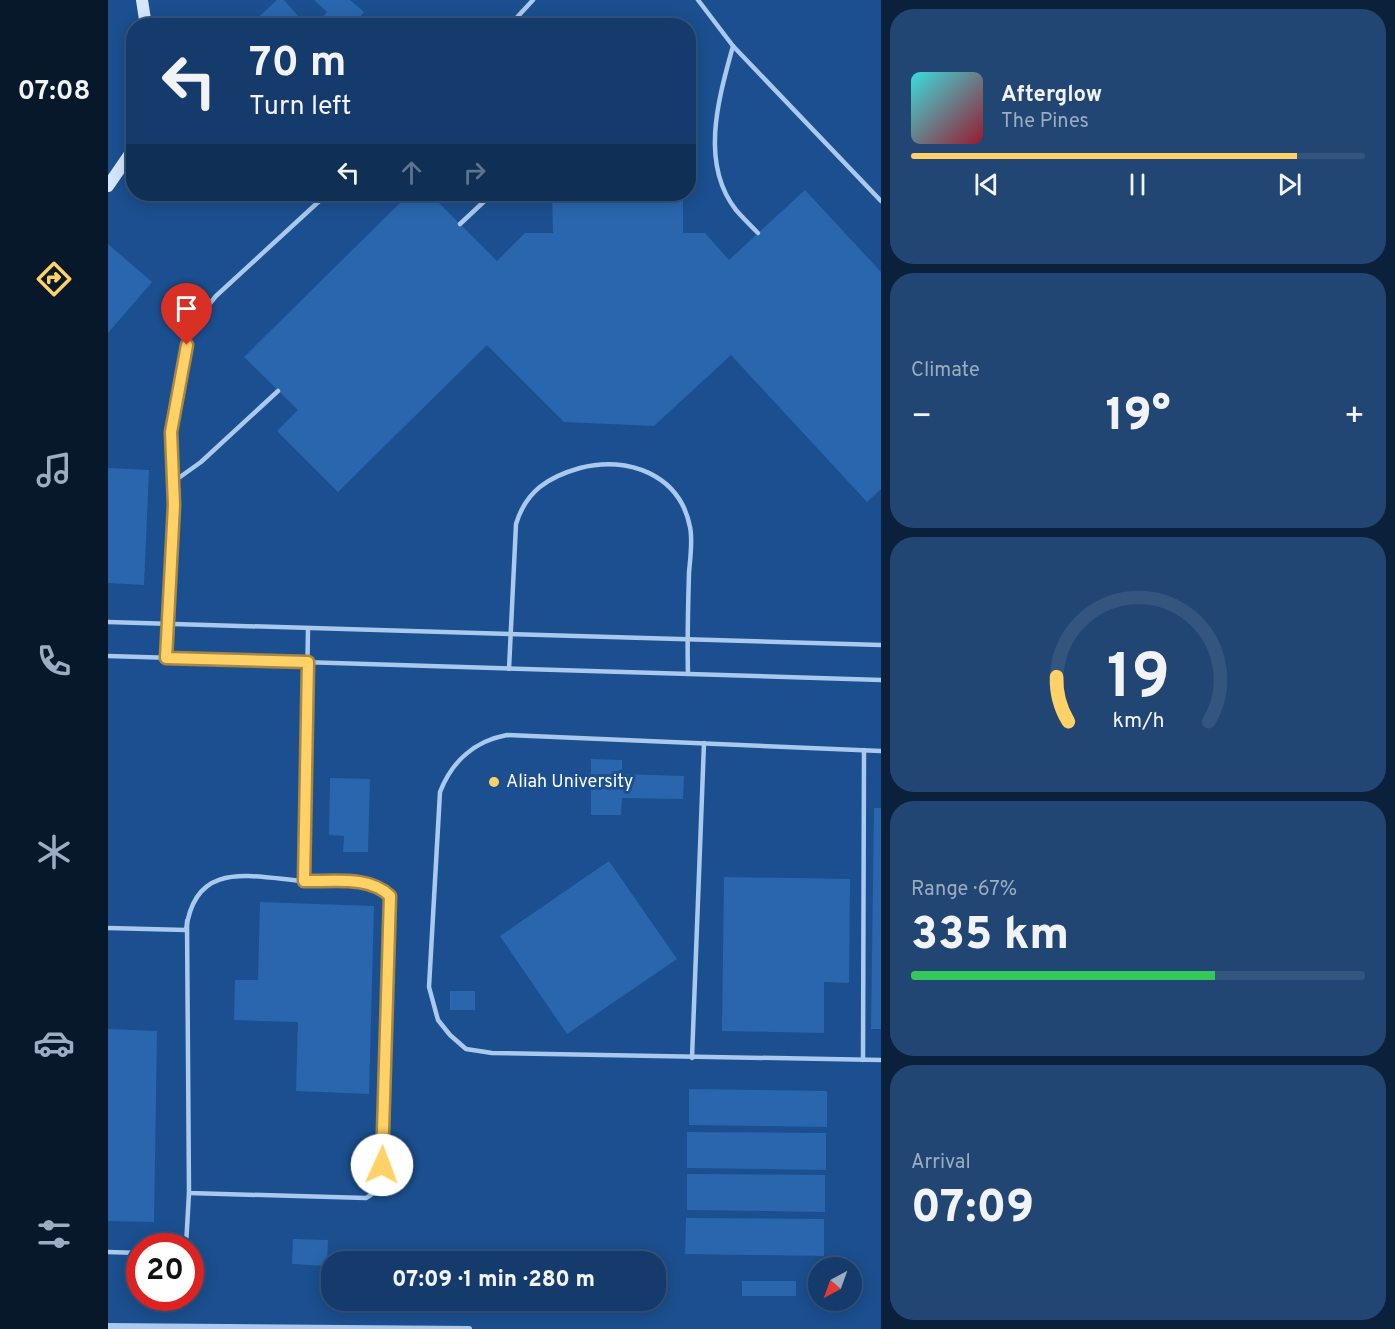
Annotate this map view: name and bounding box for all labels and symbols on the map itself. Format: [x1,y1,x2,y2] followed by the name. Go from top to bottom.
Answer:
[161,283,212,345] pin
[506,771,633,794] place label: Aliah University
[487,775,501,789] marker: Aliah University
[350,1133,414,1197] position arrow
[126,1233,204,1311] speed limit sign: 20
[808,1257,862,1311] north arrow

